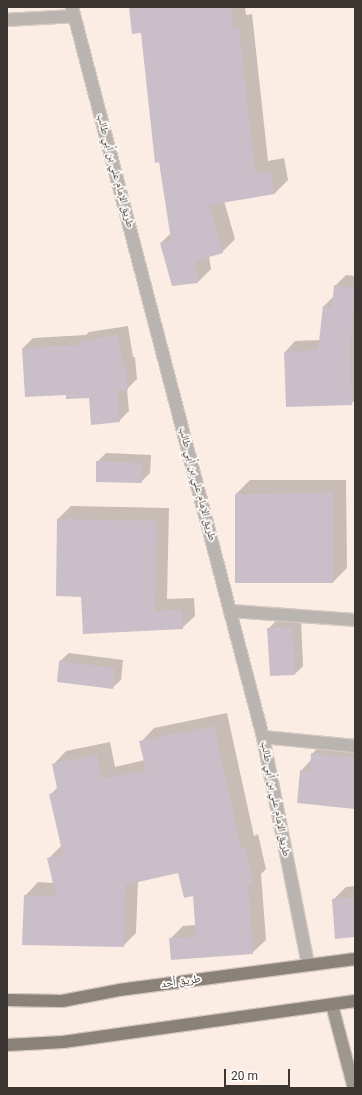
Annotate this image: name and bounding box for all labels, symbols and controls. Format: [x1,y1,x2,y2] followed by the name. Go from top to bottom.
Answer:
[93,113,137,229] street label: طريق الإمام علي بن أبي طالب
[175,426,219,542] street label: طريق الإمام علي بن أبي طالب
[257,740,293,858] street label: طريق الإمام علي بن أبي طالب
[160,973,202,991] street label: طريق أحد
[226,1061,292,1087] scale bar
[231,1069,258,1083] text: 20 m

